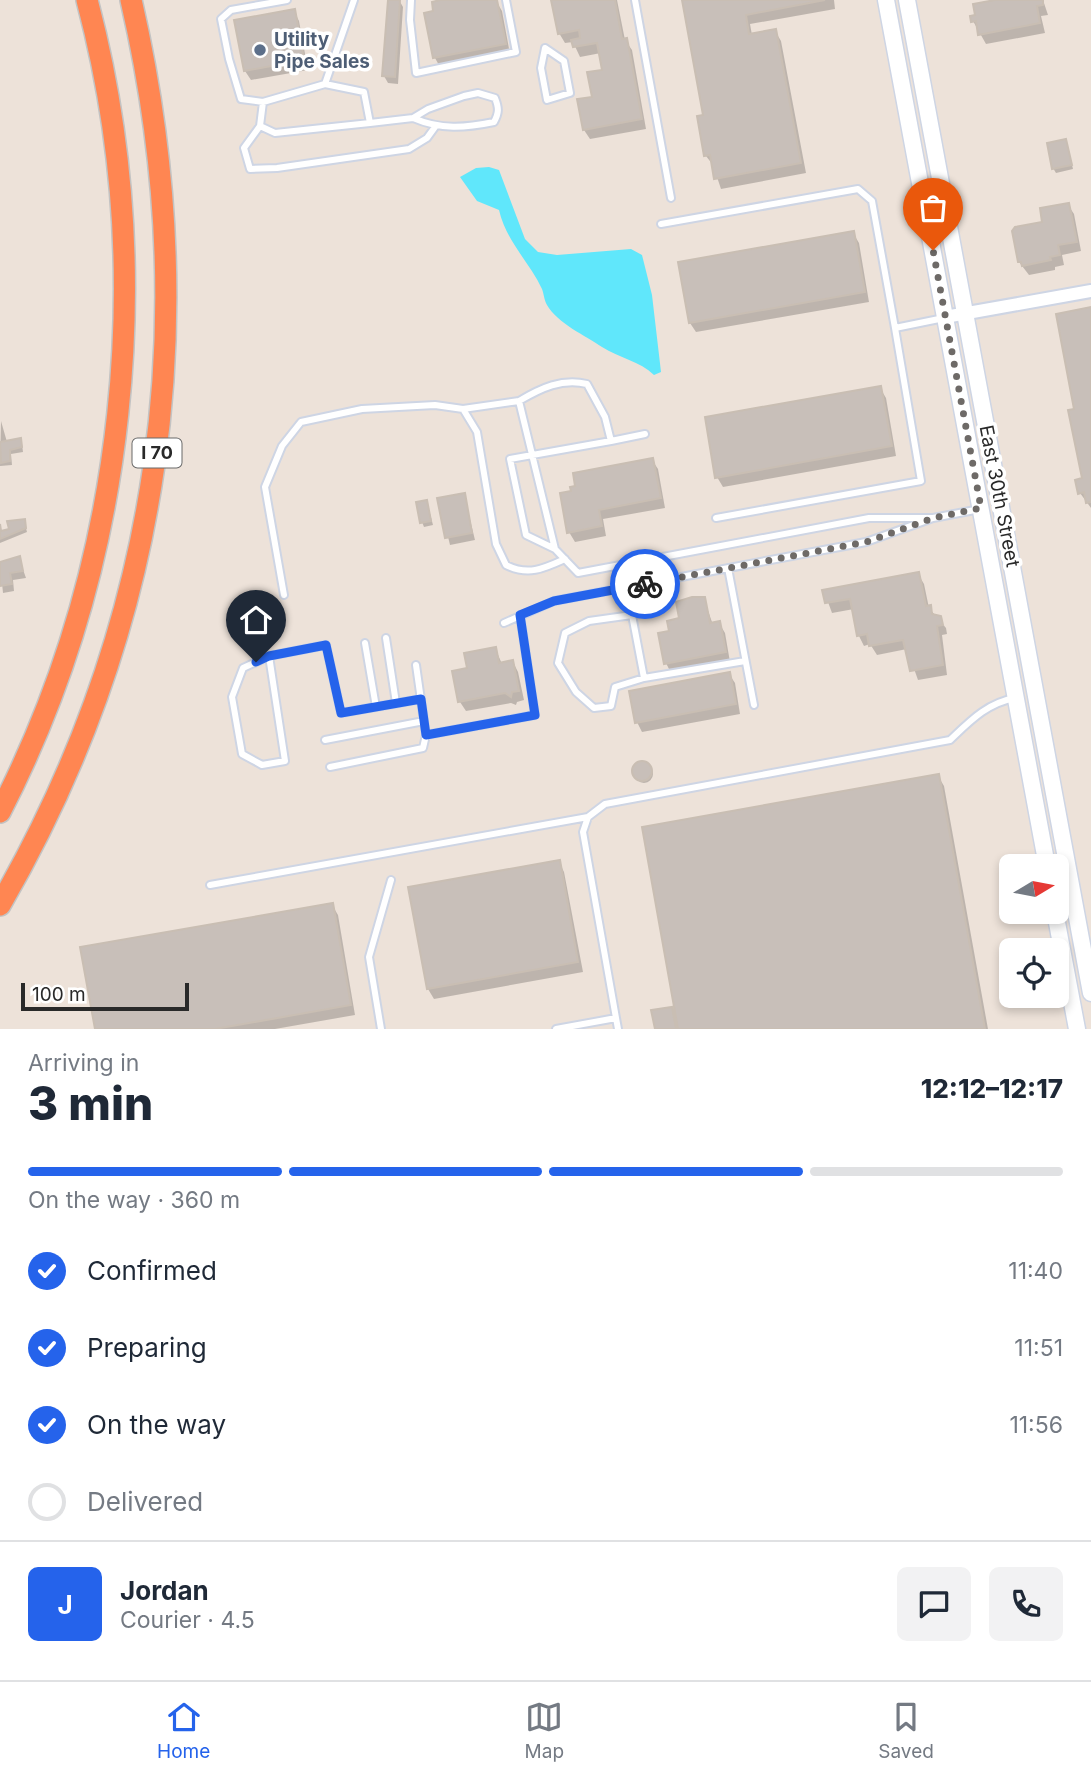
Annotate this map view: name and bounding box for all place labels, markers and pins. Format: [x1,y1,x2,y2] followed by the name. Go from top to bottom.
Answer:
[274,28,370,73] place label: Utility Pipe Sales
[252,42,268,58] marker: Utility Pipe Sales
[903,178,963,250] pin
[226,590,286,662] pin

